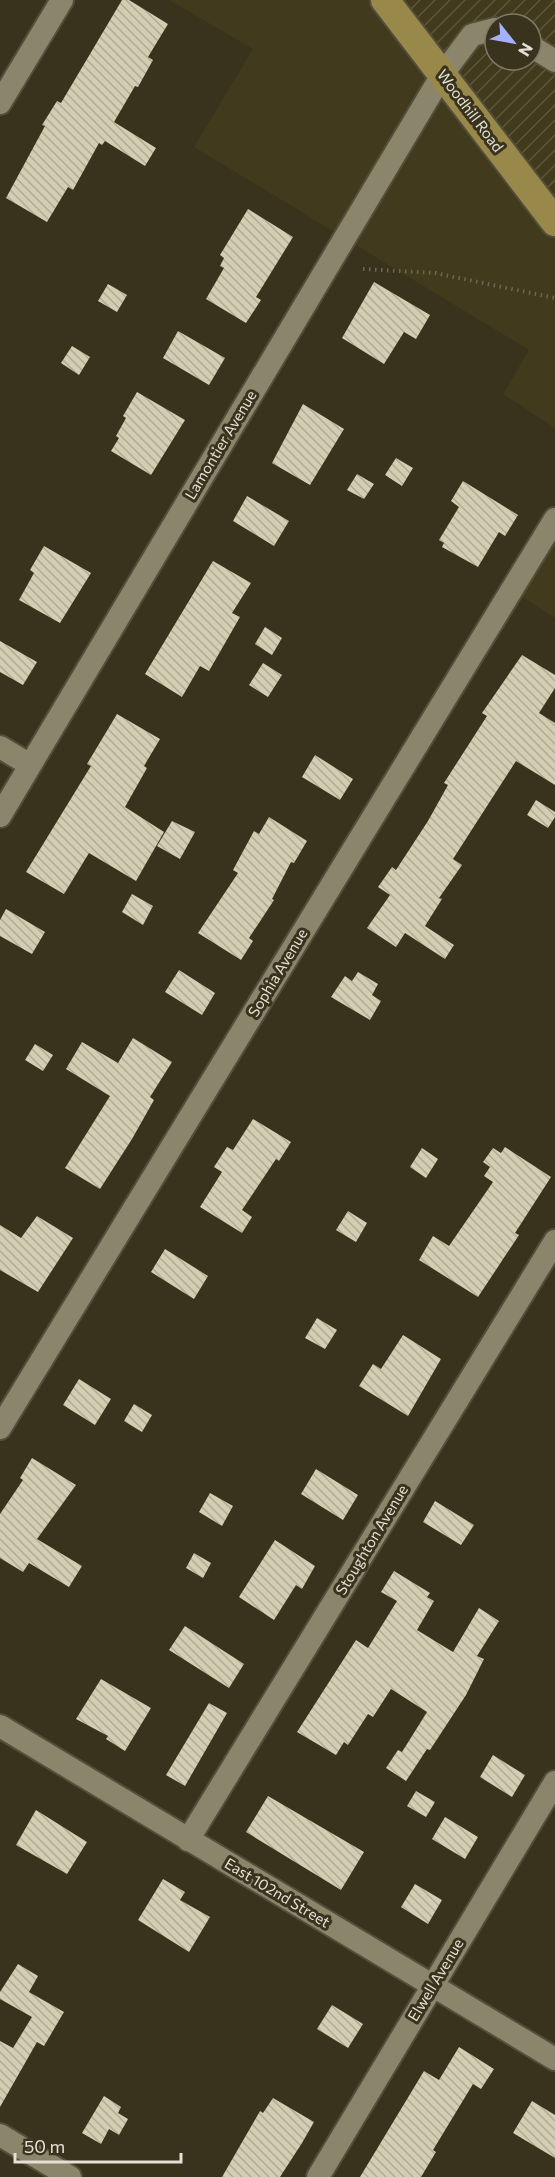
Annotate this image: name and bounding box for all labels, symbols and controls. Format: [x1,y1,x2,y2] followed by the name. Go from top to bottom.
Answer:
[483,12,543,72] north arrow
[515,40,538,60] text: N
[434,66,508,155] street label: Woodhill Road
[181,387,260,502] street label: Lamontier Avenue
[244,925,311,1020] street label: Sophia Avenue
[331,1481,411,1598] street label: Stoughton Avenue
[222,1854,333,1931] street label: East 102nd Street
[404,1935,467,2024] street label: Elwell Avenue
[15,2126,182,2164] scale bar
[24,2135,65,2157] text: 50 m

